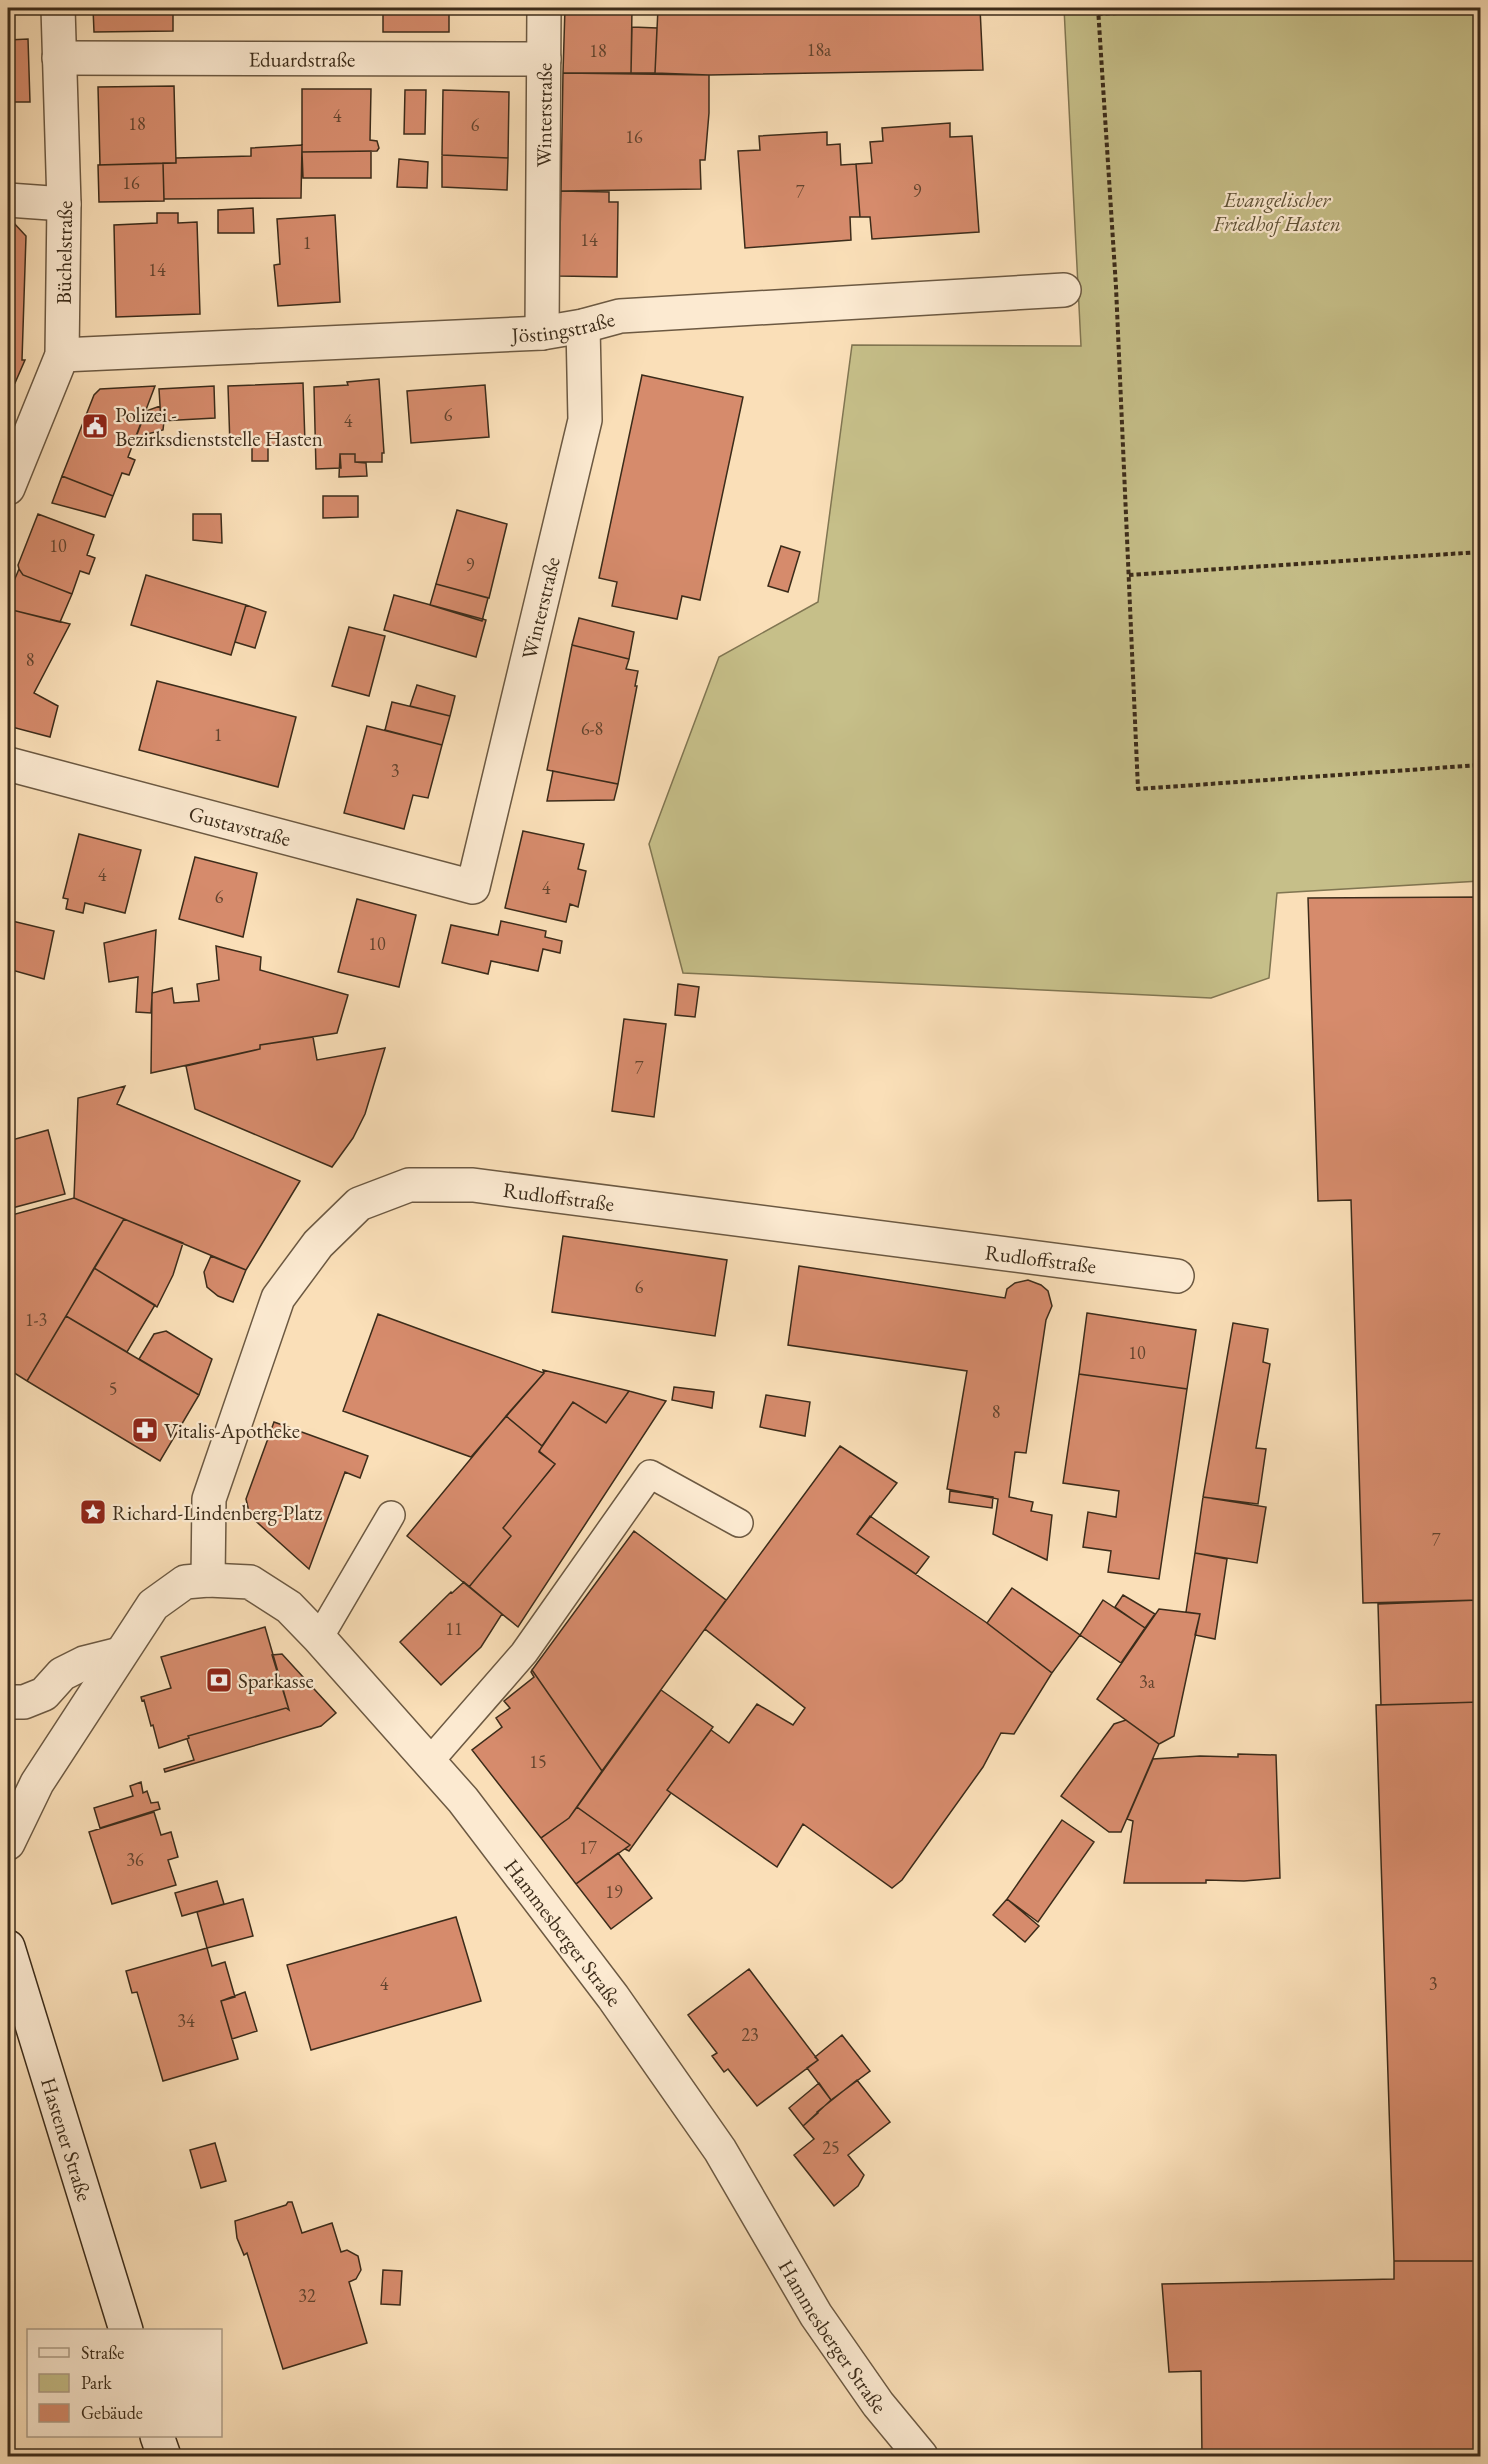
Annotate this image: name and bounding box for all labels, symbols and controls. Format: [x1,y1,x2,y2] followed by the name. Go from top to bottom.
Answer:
[807,38,832,61] house number: 18a
[589,39,607,62] house number: 18
[249,45,355,72] street label: Eduardstraße
[530,63,557,167] street label: Winterstraße
[333,104,342,127] house number: 4
[128,112,146,135] house number: 18
[471,113,480,136] house number: 6
[625,125,643,148] house number: 16
[122,171,140,194] house number: 16
[913,179,922,202] house number: 9
[796,180,805,203] house number: 7
[1212,186,1341,237] park label: Evangelischer Friedhof Hasten
[49,201,78,305] street label: Büchelstraße
[580,228,598,251] house number: 14
[303,231,311,254] house number: 1
[148,258,166,281] house number: 14
[509,305,617,348] street label: Jöstingstraße
[115,401,323,452] place label: Polizei - Bezirksdienststelle Hasten
[444,403,453,426] house number: 6
[344,409,353,432] house number: 4
[80,411,110,441] public building icon: Polizei - Bezirksdienststelle Hasten
[49,534,67,557] house number: 10
[466,553,475,576] house number: 9
[515,554,565,662] street label: Winterstraße
[26,648,34,671] house number: 8
[581,717,603,740] house number: 6-8
[214,723,222,746] house number: 1
[391,759,399,782] house number: 3
[186,799,294,852] street label: Gustavstraße
[98,863,107,886] house number: 4
[542,876,551,899] house number: 4
[215,885,224,908] house number: 6
[368,932,386,955] house number: 10
[635,1056,644,1079] house number: 7
[502,1176,616,1217] street label: Rudloffstraße
[984,1238,1098,1279] street label: Rudloffstraße
[635,1275,644,1298] house number: 6
[25,1308,47,1331] house number: 1-3
[1128,1341,1146,1364] house number: 10
[109,1377,117,1400] house number: 5
[992,1400,1000,1423] house number: 8
[130,1415,160,1445] pharmacy icon: Vitalis-Apotheke
[164,1417,300,1444] place label: Vitalis-Apotheke
[78,1497,108,1527] place icon: Richard-Lindenberg-Platz
[112,1499,322,1526] place label: Richard-Lindenberg-Platz
[1432,1528,1441,1551] house number: 7
[445,1617,463,1640] house number: 11
[204,1665,234,1695] bank icon: Sparkasse
[238,1667,314,1694] place label: Sparkasse
[1139,1670,1156,1693] house number: 3a
[529,1750,547,1773] house number: 15
[579,1836,597,1859] house number: 17
[126,1848,144,1871] house number: 36
[499,1853,628,2011] street label: Hammesberger Straße
[605,1880,623,1903] house number: 19
[380,1972,389,1995] house number: 4
[1429,1972,1437,1995] house number: 3
[177,2009,195,2032] house number: 34
[741,2023,759,2046] house number: 23
[35,2074,99,2204] street label: Hastener Straße
[822,2136,840,2159] house number: 25
[773,2254,893,2418] street label: Hammesberger Straße
[298,2284,316,2307] house number: 32
[27,2329,222,2437] legend
[81,2341,124,2364] text: Straße
[81,2371,112,2394] text: Park
[81,2401,143,2424] text: Gebäude

